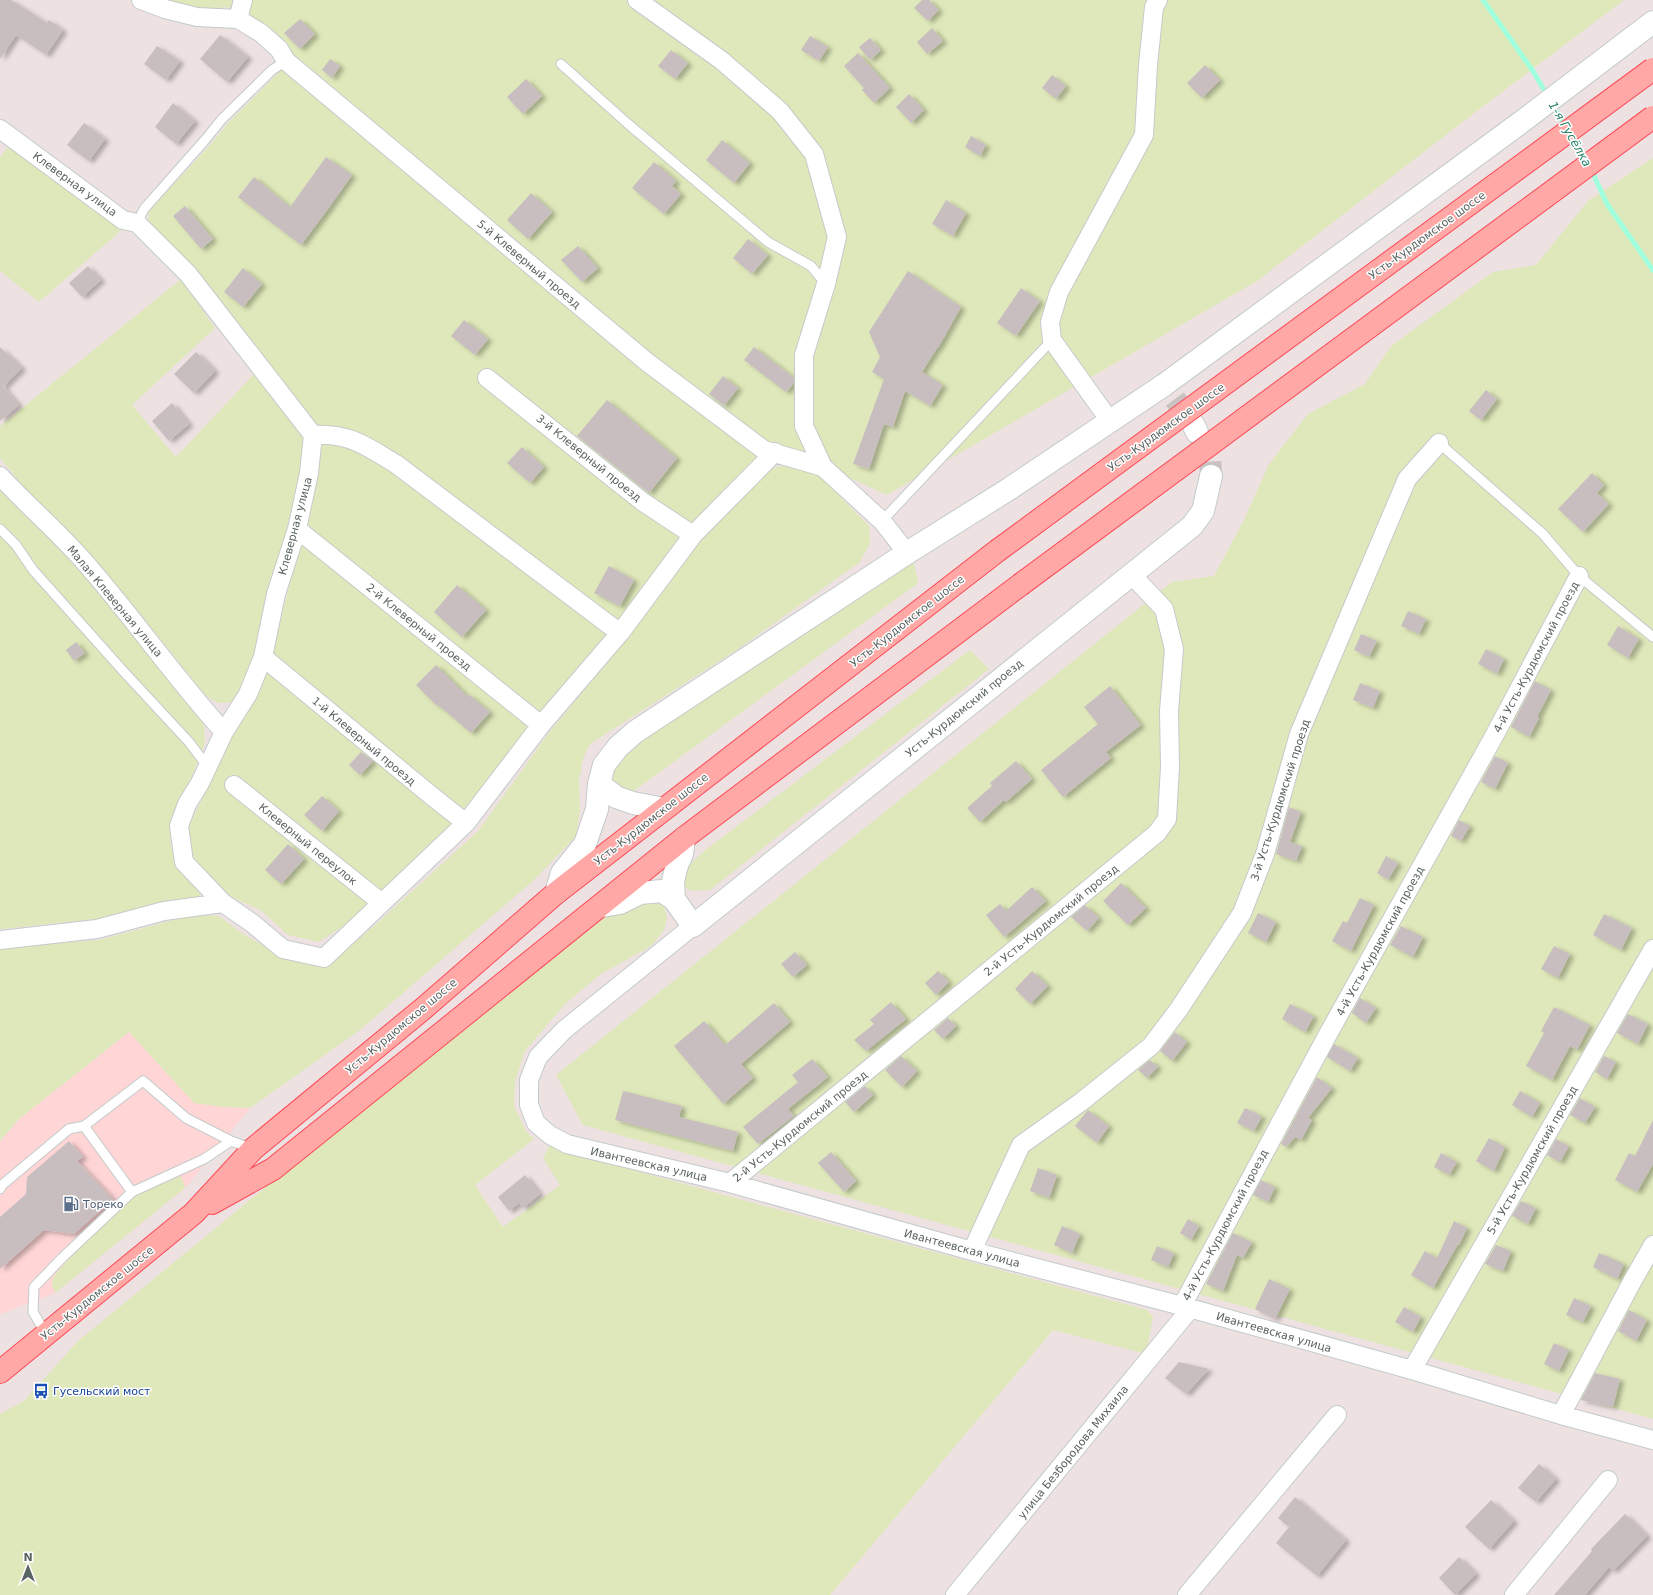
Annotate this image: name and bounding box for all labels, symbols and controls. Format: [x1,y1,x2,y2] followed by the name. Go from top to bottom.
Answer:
[1546,99,1594,169] water label: 1-я Гусёлка
[30,150,119,219] street label: Клеверная улица
[1366,188,1489,282] street label: Усть-Курдюмское шоссе
[474,217,583,312] street label: 5-й Клеверный проезд
[1105,380,1228,474] street label: Усть-Курдюмское шоссе
[534,412,644,505] street label: 3-й Клеверный проезд
[276,476,315,577] street label: Клеверная улица
[64,543,165,659] street label: Малая Клеверная улица
[848,573,967,670] street label: Усть-Курдюмское шоссе
[1491,579,1582,735] street label: 4-й Усть-Курдюмский проезд
[364,581,474,674] street label: 2-й Клеверный проезд
[903,657,1026,760] street label: Усть-Курдюмский проезд
[309,694,418,789] street label: 1-й Клеверный проезд
[1248,717,1313,883] street label: 3-й Усть-Курдюмский проезд
[592,771,711,868] street label: Усть-Курдюмское шоссе
[256,801,360,888] street label: Клеверный переулок
[981,862,1121,979] street label: 2-й Усть-Курдюмский проезд
[1334,864,1427,1018] street label: 4-й Усть-Курдюмский проезд
[343,976,460,1077] street label: Усть-Курдюмское шоссе
[730,1068,870,1185] street label: 2-й Усть-Курдюмский проезд
[1484,1083,1581,1237] street label: 5-й Усть-Курдюмский проезд
[589,1145,709,1184] street label: Ивантеевская улица
[1180,1147,1271,1303] street label: 4-й Усть-Курдюмский проезд
[62,1195,80,1213] fuel station icon: Тореко
[82,1198,124,1211] place label: Тореко
[902,1227,1021,1270] street label: Ивантеевская улица
[38,1244,157,1343] street label: Усть-Курдюмское шоссе
[1215,1310,1333,1355] street label: Ивантеевская улица
[32,1382,50,1400] bus stop icon: Гусельский мост
[1016,1383,1131,1522] street label: улица Безбородова Михаила
[53,1385,151,1398] place label: Гусельский мост
[8,1547,48,1587] north arrow
[23,1551,33,1564] text: N

